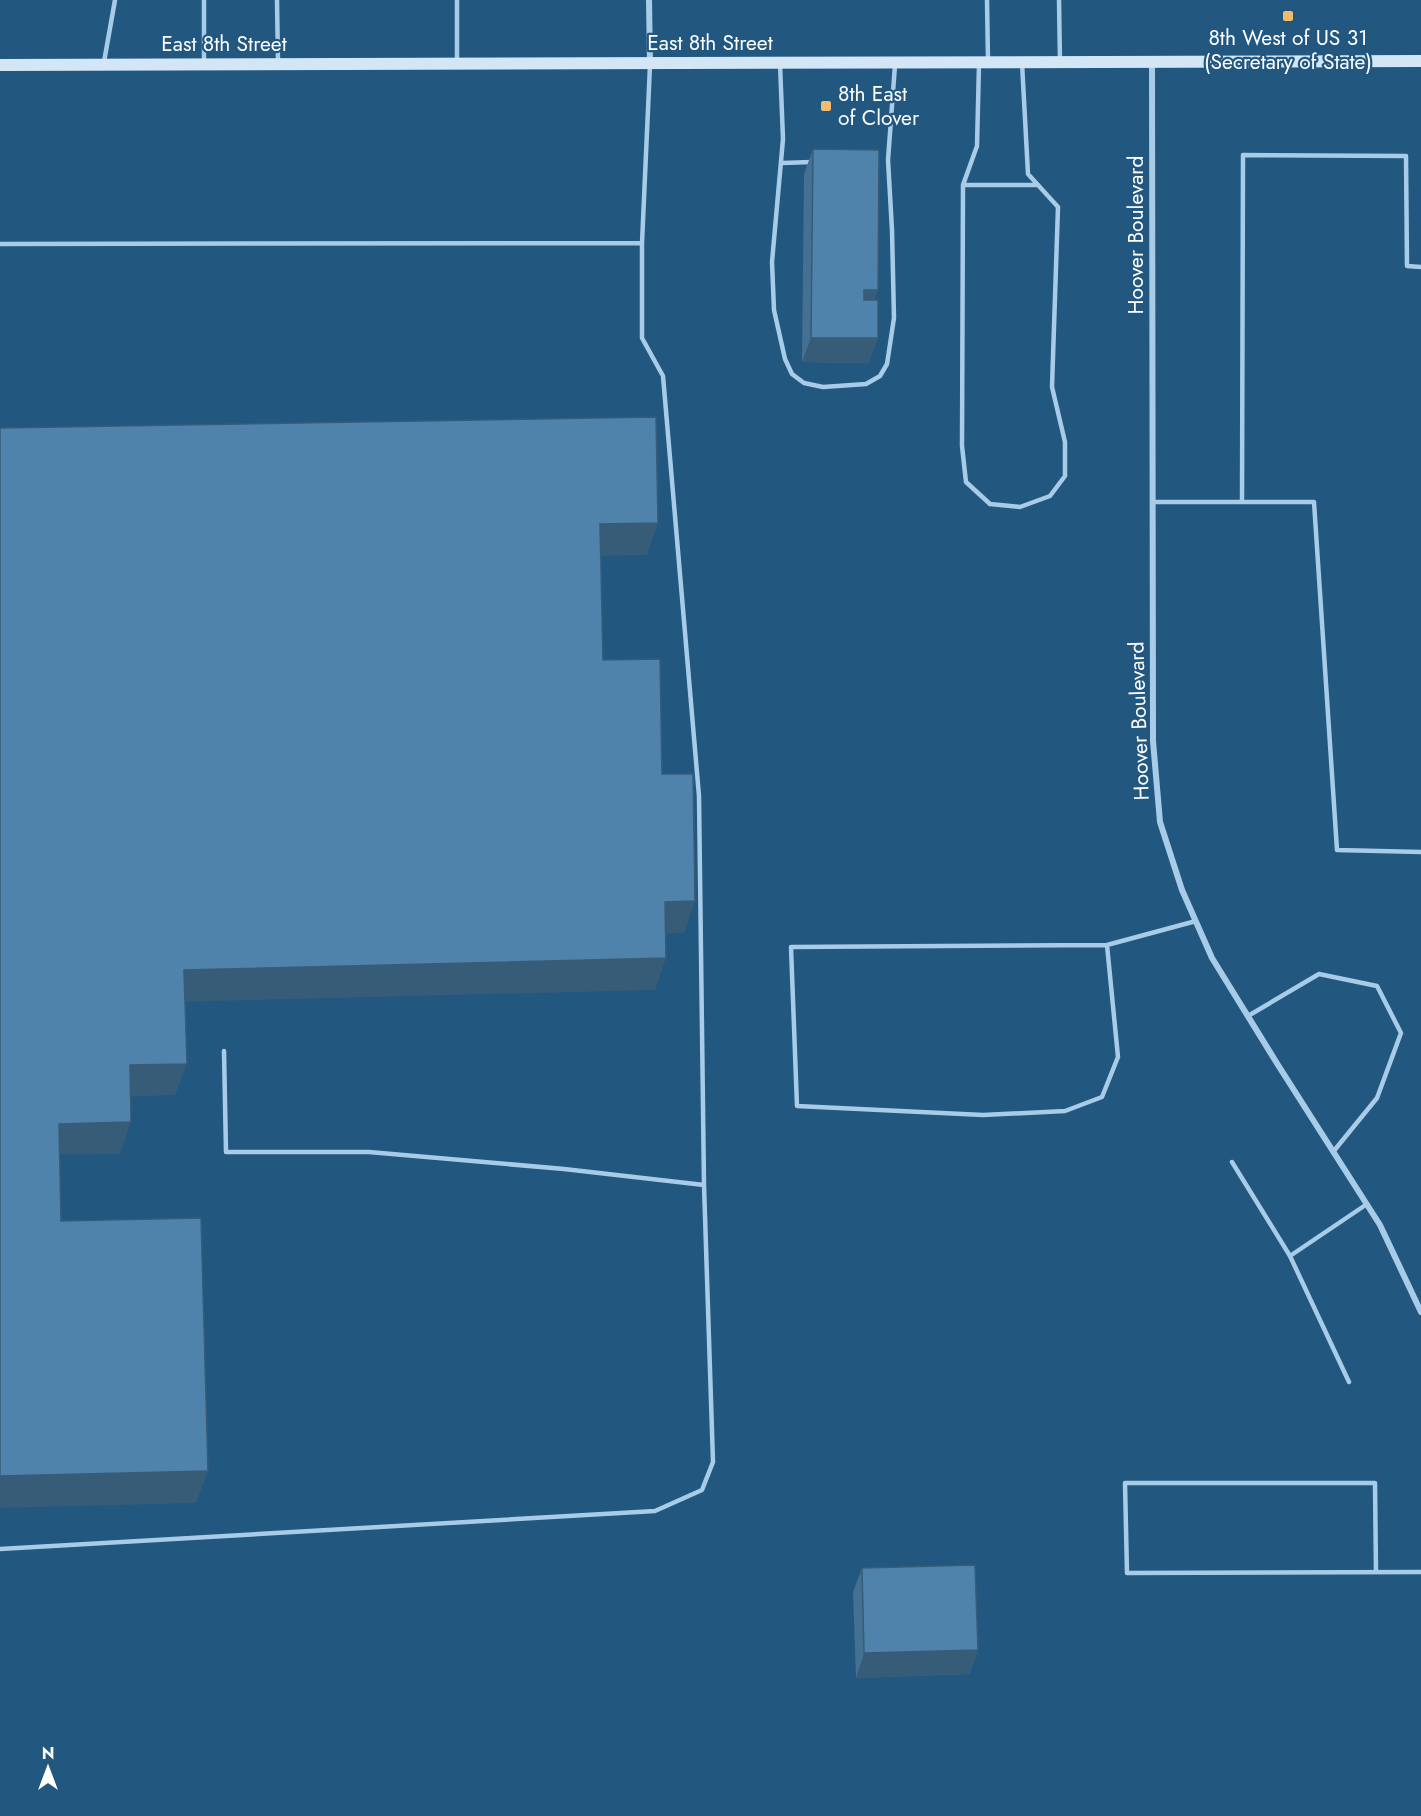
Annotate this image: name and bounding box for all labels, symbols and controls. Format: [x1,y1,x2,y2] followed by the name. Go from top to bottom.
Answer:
[1281,9,1295,23] marker: 8th West of US 31 (Secretary of State)
[1204,23,1372,77] place label: 8th West of US 31 (Secretary of State)
[647,28,773,58] street label: East 8th Street
[161,29,287,59] street label: East 8th Street
[838,79,920,133] place label: 8th East of Clover
[819,99,833,113] marker: 8th East of Clover
[1121,156,1151,314] street label: Hoover Boulevard
[1121,641,1157,801] street label: Hoover Boulevard
[18,1738,78,1798] north arrow
[42,1742,54,1765] text: N

